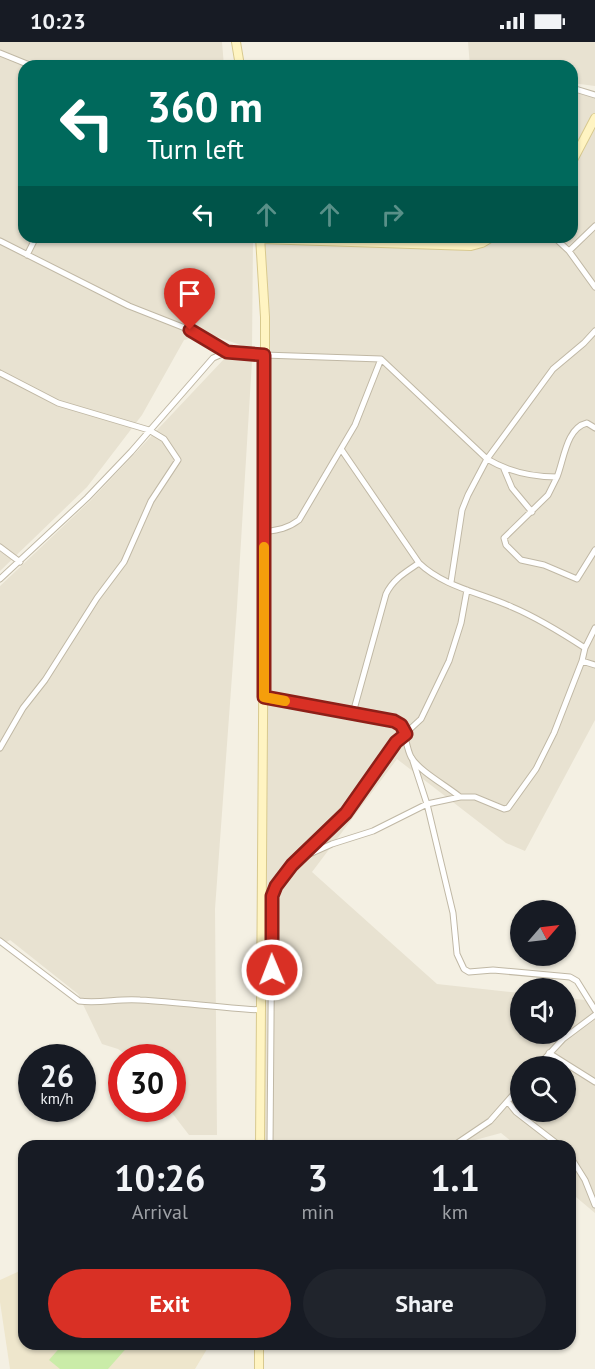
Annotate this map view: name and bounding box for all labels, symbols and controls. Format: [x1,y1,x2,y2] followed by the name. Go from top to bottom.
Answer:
[30,7,86,35] text: 10:23
[147,79,263,134] text: 360 m
[48,84,126,162] icon: left
[147,132,244,166] text: Turn left
[187,198,220,231] icon: left
[250,198,283,231] icon: ahead
[313,198,346,231] icon: ahead
[376,198,409,231] icon: right
[164,268,215,330] pin
[173,277,206,310] icon: arrive
[510,900,576,966] north arrow
[510,900,576,1122] map controls
[240,938,304,1002] position arrow
[510,978,576,1044] button: sound
[108,1044,186,1122] speed limit sign: 30
[40,1056,74,1095] text: 26
[510,1056,576,1122] button: search
[41,1089,73,1108] text: km/h
[114,1154,205,1201] text: 10:26
[308,1154,328,1201] text: 3
[430,1154,480,1201] text: 1.1
[132,1199,188,1225] text: Arrival
[302,1199,334,1225] text: min
[442,1199,468,1225] text: km
[48,1269,291,1338] button: Exit
[303,1269,546,1338] button: Share

